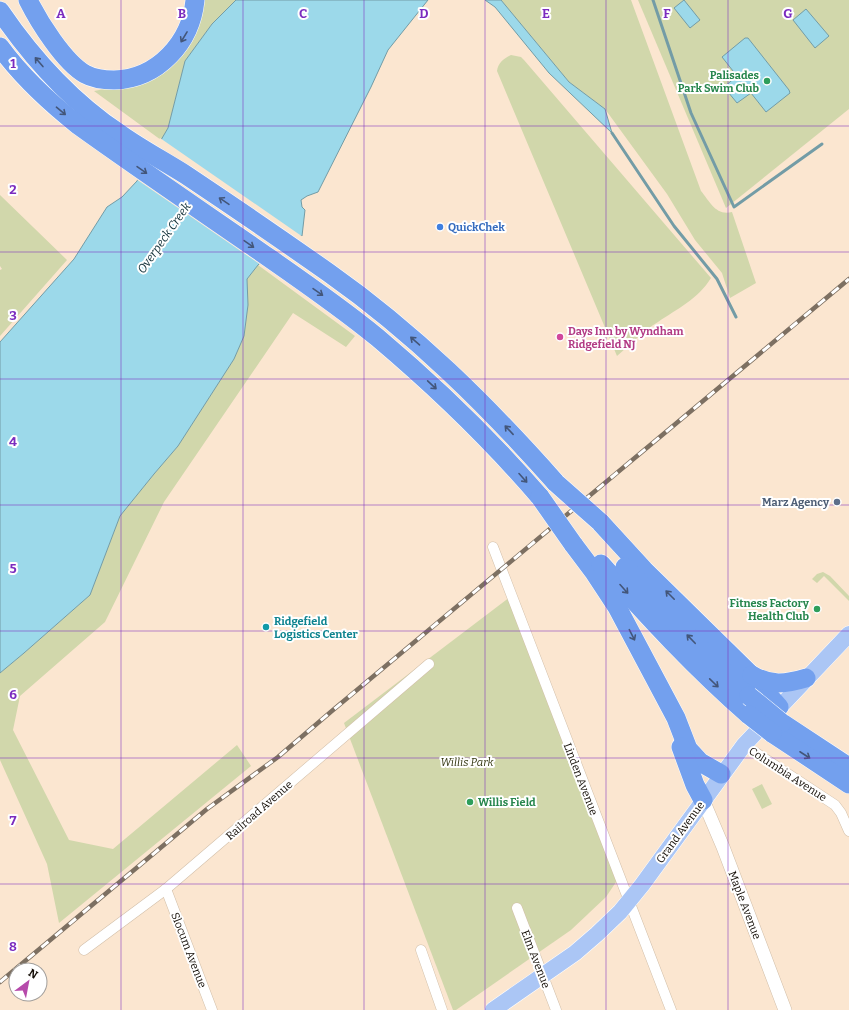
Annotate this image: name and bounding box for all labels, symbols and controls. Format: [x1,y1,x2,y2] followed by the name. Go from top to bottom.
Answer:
[56,6,66,21] text: A
[178,6,186,21] text: B
[299,6,307,21] text: C
[419,6,429,21] text: D
[542,6,550,21] text: E
[663,6,671,21] text: F
[783,6,793,21] text: G
[179,31,187,43] one-way arrow
[10,56,16,71] text: 1
[35,57,44,67] one-way arrow
[678,69,760,95] place label: Palisades Park Swim Club
[762,76,772,86] marker: Palisades Park Swim Club
[55,106,66,115] one-way arrow
[137,166,148,174] one-way arrow
[9,182,17,197] text: 2
[219,197,230,205] one-way arrow
[134,200,194,276] water label: Overpeck Creek
[448,221,505,234] place label: QuickChek
[435,222,445,232] marker: QuickChek
[244,240,255,248] one-way arrow
[312,288,323,296] one-way arrow
[9,308,17,323] text: 3
[568,325,684,351] place label: Days Inn by Wyndham Ridgefield NJ
[555,332,565,342] marker: Days Inn by Wyndham Ridgefield NJ
[410,336,420,345] one-way arrow
[427,380,437,390] one-way arrow
[505,426,514,436] one-way arrow
[9,434,17,449] text: 4
[518,473,528,483] one-way arrow
[762,496,830,509] place label: Marz Agency
[832,497,842,507] marker: Marz Agency
[9,561,17,576] text: 5
[619,584,628,594] one-way arrow
[665,590,675,600] one-way arrow
[730,597,810,623] place label: Fitness Factory Health Club
[812,604,822,614] marker: Fitness Factory Health Club
[274,615,359,641] place label: Ridgefield Logistics Center
[261,622,271,632] marker: Ridgefield Logistics Center
[629,629,637,641] one-way arrow
[686,634,696,644] one-way arrow
[709,678,719,687] one-way arrow
[9,687,17,702] text: 6
[561,741,600,817] street label: Linden Avenue
[746,744,829,804] street label: Columbia Avenue
[799,751,811,759] one-way arrow
[441,756,495,769] park label: Willis Park
[223,778,295,843] street label: Railroad Avenue
[478,796,536,809] place label: Willis Field
[465,797,475,807] marker: Willis Field
[654,799,707,866] street label: Grand Avenue
[10,813,17,828] text: 7
[726,869,764,941] street label: Maple Avenue
[168,911,209,990] street label: Slocum Avenue
[518,928,553,990] street label: Elm Avenue
[9,939,17,954] text: 8
[8,962,48,1002] north arrow
[26,966,41,982] text: N

